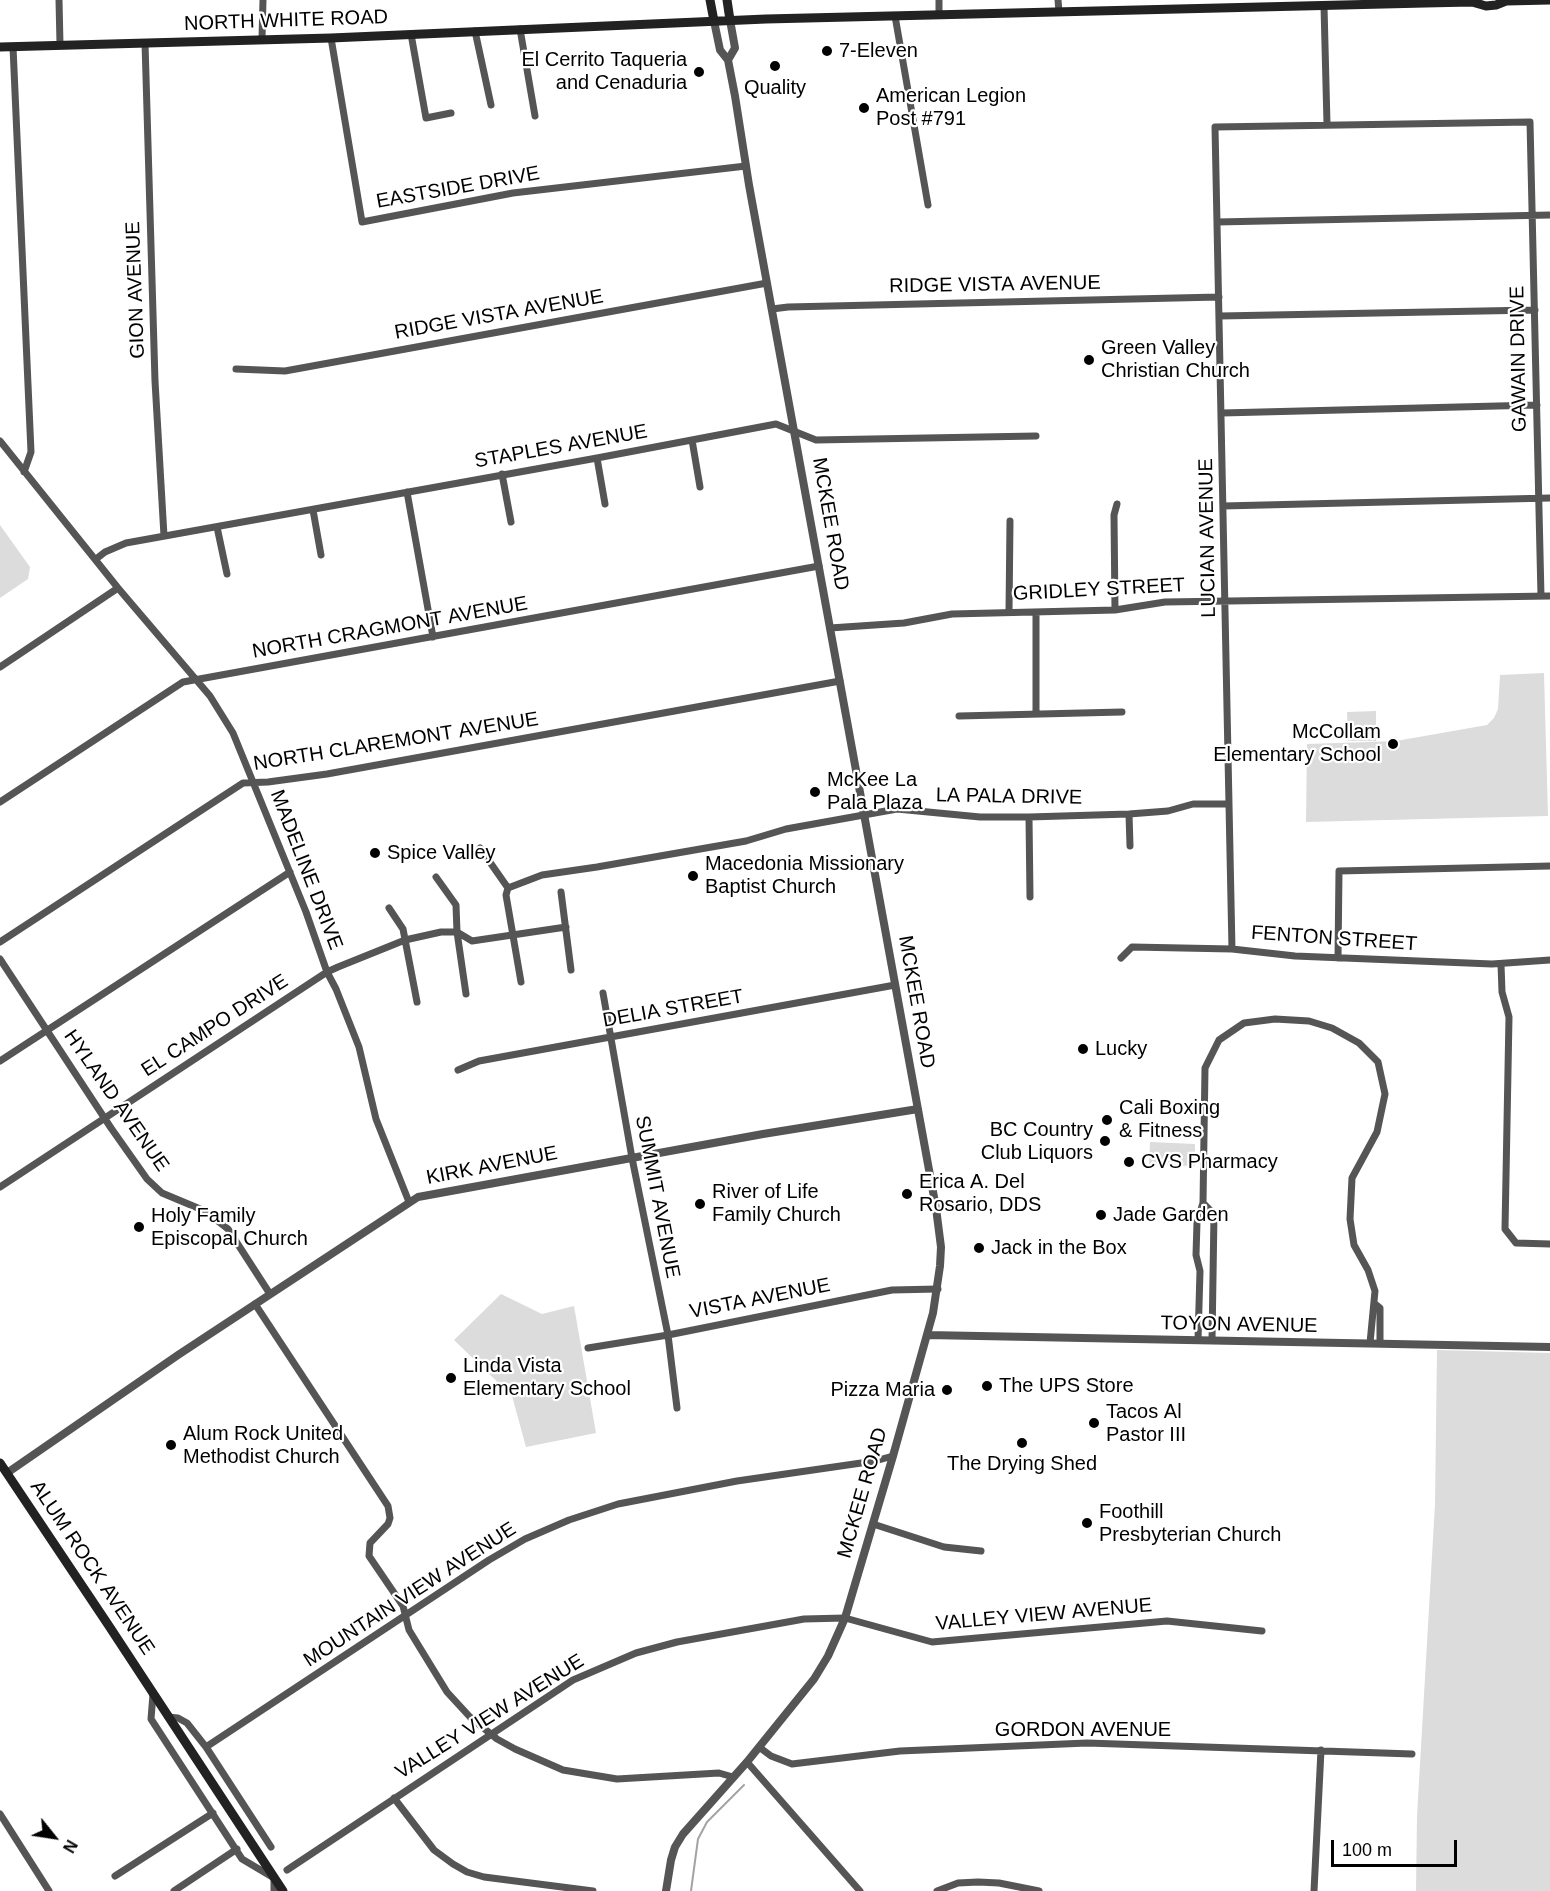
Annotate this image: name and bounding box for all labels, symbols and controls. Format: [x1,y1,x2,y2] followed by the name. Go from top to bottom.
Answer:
[184,5,388,37] street label: NORTH WHITE ROAD
[839,39,918,63] place label: 7-Eleven
[820,44,834,58] marker: 7-Eleven
[521,48,687,95] place label: El Cerrito Taqueria and Cenaduria
[768,59,782,73] marker: Quality
[692,65,706,79] marker: El Cerrito Taqueria and Cenaduria
[744,76,806,100] place label: Quality
[876,84,1026,131] place label: American Legion Post #791
[857,101,871,115] marker: American Legion Post #791
[374,162,542,214] street label: EASTSIDE DRIVE
[122,221,150,359] street label: GION AVENUE
[889,271,1101,299] street label: RIDGE VISTA AVENUE
[393,285,605,345] street label: RIDGE VISTA AVENUE
[1506,286,1532,432] street label: GAWAIN DRIVE
[1101,336,1250,383] place label: Green Valley Christian Church
[1082,353,1096,367] marker: Green Valley Christian Church
[473,420,649,474] street label: STAPLES AVENUE
[807,456,853,592] street label: MCKEE ROAD
[1195,458,1221,618] street label: LUCIAN AVENUE
[1012,574,1186,606] street label: GRIDLEY STREET
[250,592,530,664] street label: NORTH CRAGMONT AVENUE
[252,708,540,776] street label: NORTH CLAREMONT AVENUE
[1213,720,1381,767] place label: McCollam Elementary School
[1386,737,1400,751] marker: McCollam Elementary School
[827,768,923,815] place label: McKee La Pala Plaza
[936,784,1082,810] street label: LA PALA DRIVE
[808,785,822,799] marker: McKee La Pala Plaza
[265,787,347,953] street label: MADELINE DRIVE
[387,841,496,865] place label: Spice Valley
[368,846,382,860] marker: Spice Valley
[705,852,904,899] place label: Macedonia Missionary Baptist Church
[686,869,700,883] marker: Macedonia Missionary Baptist Church
[1250,921,1418,957] street label: FENTON STREET
[893,934,939,1070] street label: MCKEE ROAD
[137,970,293,1082] street label: EL CAMPO DRIVE
[601,985,745,1033] street label: DELIA STREET
[58,1026,174,1176] street label: HYLAND AVENUE
[1095,1037,1147,1061] place label: Lucky
[1076,1042,1090,1056] marker: Lucky
[1119,1096,1220,1143] place label: Cali Boxing & Fitness
[1100,1113,1114,1127] marker: Cali Boxing & Fitness
[629,1114,685,1280] street label: SUMMIT AVENUE
[981,1118,1093,1165] place label: BC Country Club Liquors
[1098,1134,1112,1148] marker: BC Country Club Liquors
[424,1142,560,1190] street label: KIRK AVENUE
[1141,1150,1278,1174] place label: CVS Pharmacy
[1122,1155,1136,1169] marker: CVS Pharmacy
[919,1170,1041,1217] place label: Erica A. Del Rosario, DDS
[712,1180,841,1227] place label: River of Life Family Church
[900,1187,914,1201] marker: Erica A. Del Rosario, DDS
[693,1197,707,1211] marker: River of Life Family Church
[1113,1203,1229,1227] place label: Jade Garden
[151,1204,308,1251] place label: Holy Family Episcopal Church
[1094,1208,1108,1222] marker: Jade Garden
[132,1220,146,1234] marker: Holy Family Episcopal Church
[991,1236,1127,1260] place label: Jack in the Box
[972,1241,986,1255] marker: Jack in the Box
[688,1274,832,1324] street label: VISTA AVENUE
[1160,1312,1318,1338] street label: TOYON AVENUE
[463,1354,631,1401] place label: Linda Vista Elementary School
[444,1371,458,1385] marker: Linda Vista Elementary School
[999,1374,1134,1398] place label: The UPS Store
[831,1378,935,1402] place label: Pizza Maria
[980,1379,994,1393] marker: The UPS Store
[940,1383,954,1397] marker: Pizza Maria
[1106,1400,1186,1447] place label: Tacos Al Pastor III
[1087,1416,1101,1430] marker: Tacos Al Pastor III
[183,1422,343,1469] place label: Alum Rock United Methodist Church
[833,1425,893,1561] street label: MCKEE ROAD
[1015,1436,1029,1450] marker: The Drying Shed
[164,1438,178,1452] marker: Alum Rock United Methodist Church
[947,1452,1097,1476] place label: The Drying Shed
[25,1476,159,1660] street label: ALUM ROCK AVENUE
[1099,1500,1281,1547] place label: Foothill Presbyterian Church
[1080,1516,1094,1530] marker: Foothill Presbyterian Church
[299,1517,521,1673] street label: MOUNTAIN VIEW AVENUE
[935,1594,1153,1636] street label: VALLEY VIEW AVENUE
[392,1649,588,1785] street label: VALLEY VIEW AVENUE
[995,1718,1171,1742] street label: GORDON AVENUE
[24,1807,84,1867] north arrow
[1334,1828,1460,1866] scale bar
[60,1837,80,1856] text: N
[1342,1840,1392,1860] text: 100 m

